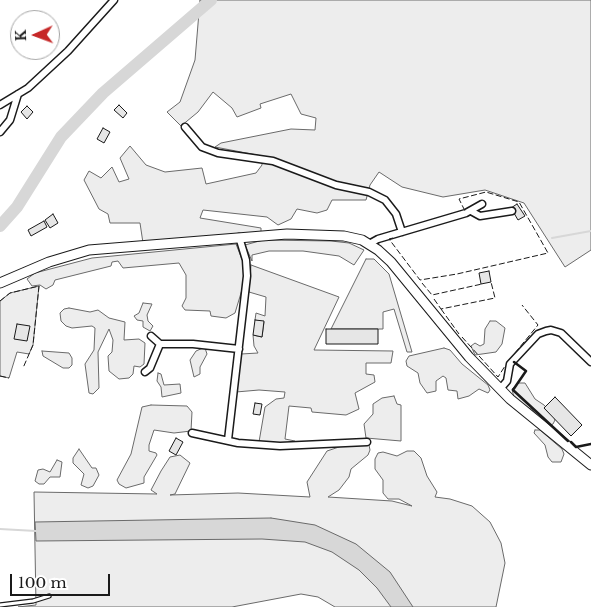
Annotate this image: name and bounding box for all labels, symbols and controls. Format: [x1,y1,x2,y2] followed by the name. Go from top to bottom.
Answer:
[10,10,60,60] north arrow
[12,29,30,42] text: K
[12,564,112,596] scale bar
[18,573,67,592] text: 100 m

